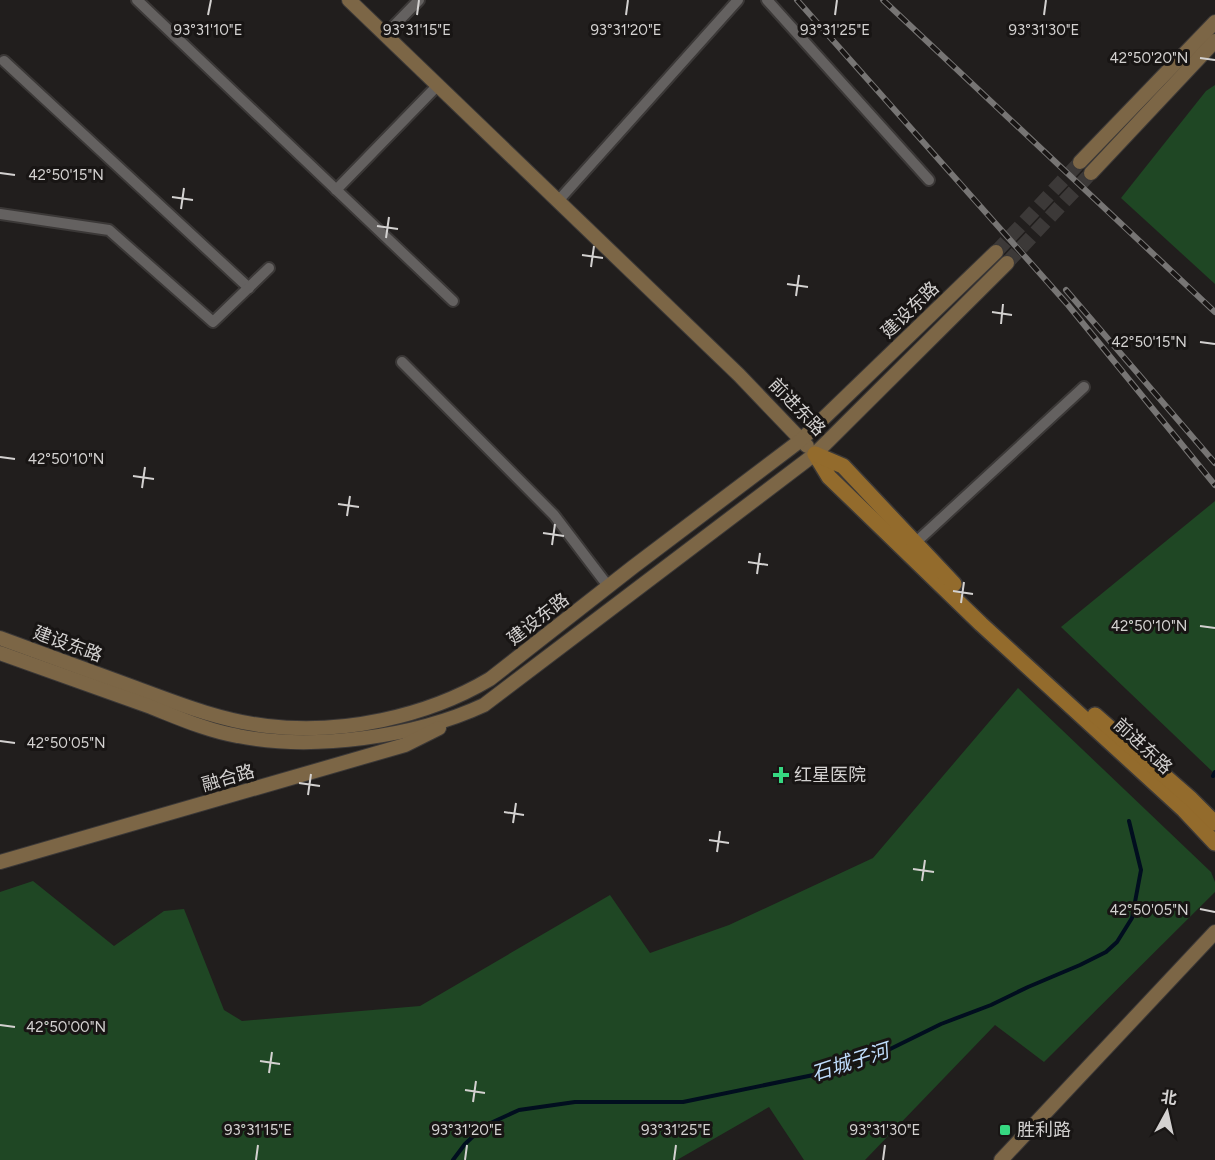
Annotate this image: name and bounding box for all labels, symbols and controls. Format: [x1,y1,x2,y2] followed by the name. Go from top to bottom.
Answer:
[173,21,243,39] text: 93°31'10"E
[383,21,451,39] text: 93°31'15"E
[590,21,662,39] text: 93°31'20"E
[800,21,870,39] text: 93°31'25"E
[1009,21,1080,39] text: 93°31'30"E
[1110,49,1188,67] text: 42°50'20"N
[28,166,104,184] text: 42°50'15"N
[876,277,944,343] street label: 建设东路
[1111,333,1187,351] text: 42°50'15"N
[764,373,830,441] street label: 前进东路
[28,450,104,468] text: 42°50'10"N
[503,588,573,650] street label: 建设东路
[1111,617,1187,635] text: 42°50'10"N
[30,621,106,667] street label: 建设东路
[1109,713,1177,779] street label: 前进东路
[26,734,106,752] text: 42°50'05"N
[199,760,257,796] street label: 融合路
[794,764,866,786] place label: 红星医院
[772,766,790,784] marker: 红星医院
[1109,901,1189,919] text: 42°50'05"N
[26,1018,106,1036] text: 42°50'00"N
[808,1037,896,1086] water label: 石城子河
[1137,1082,1197,1142] north arrow
[1160,1087,1178,1108] text: 北
[1017,1119,1071,1141] place label: 胜利路
[224,1121,292,1139] text: 93°31'15"E
[431,1121,503,1139] text: 93°31'20"E
[641,1121,711,1139] text: 93°31'25"E
[850,1121,921,1139] text: 93°31'30"E
[998,1123,1012,1137] marker: 胜利路

